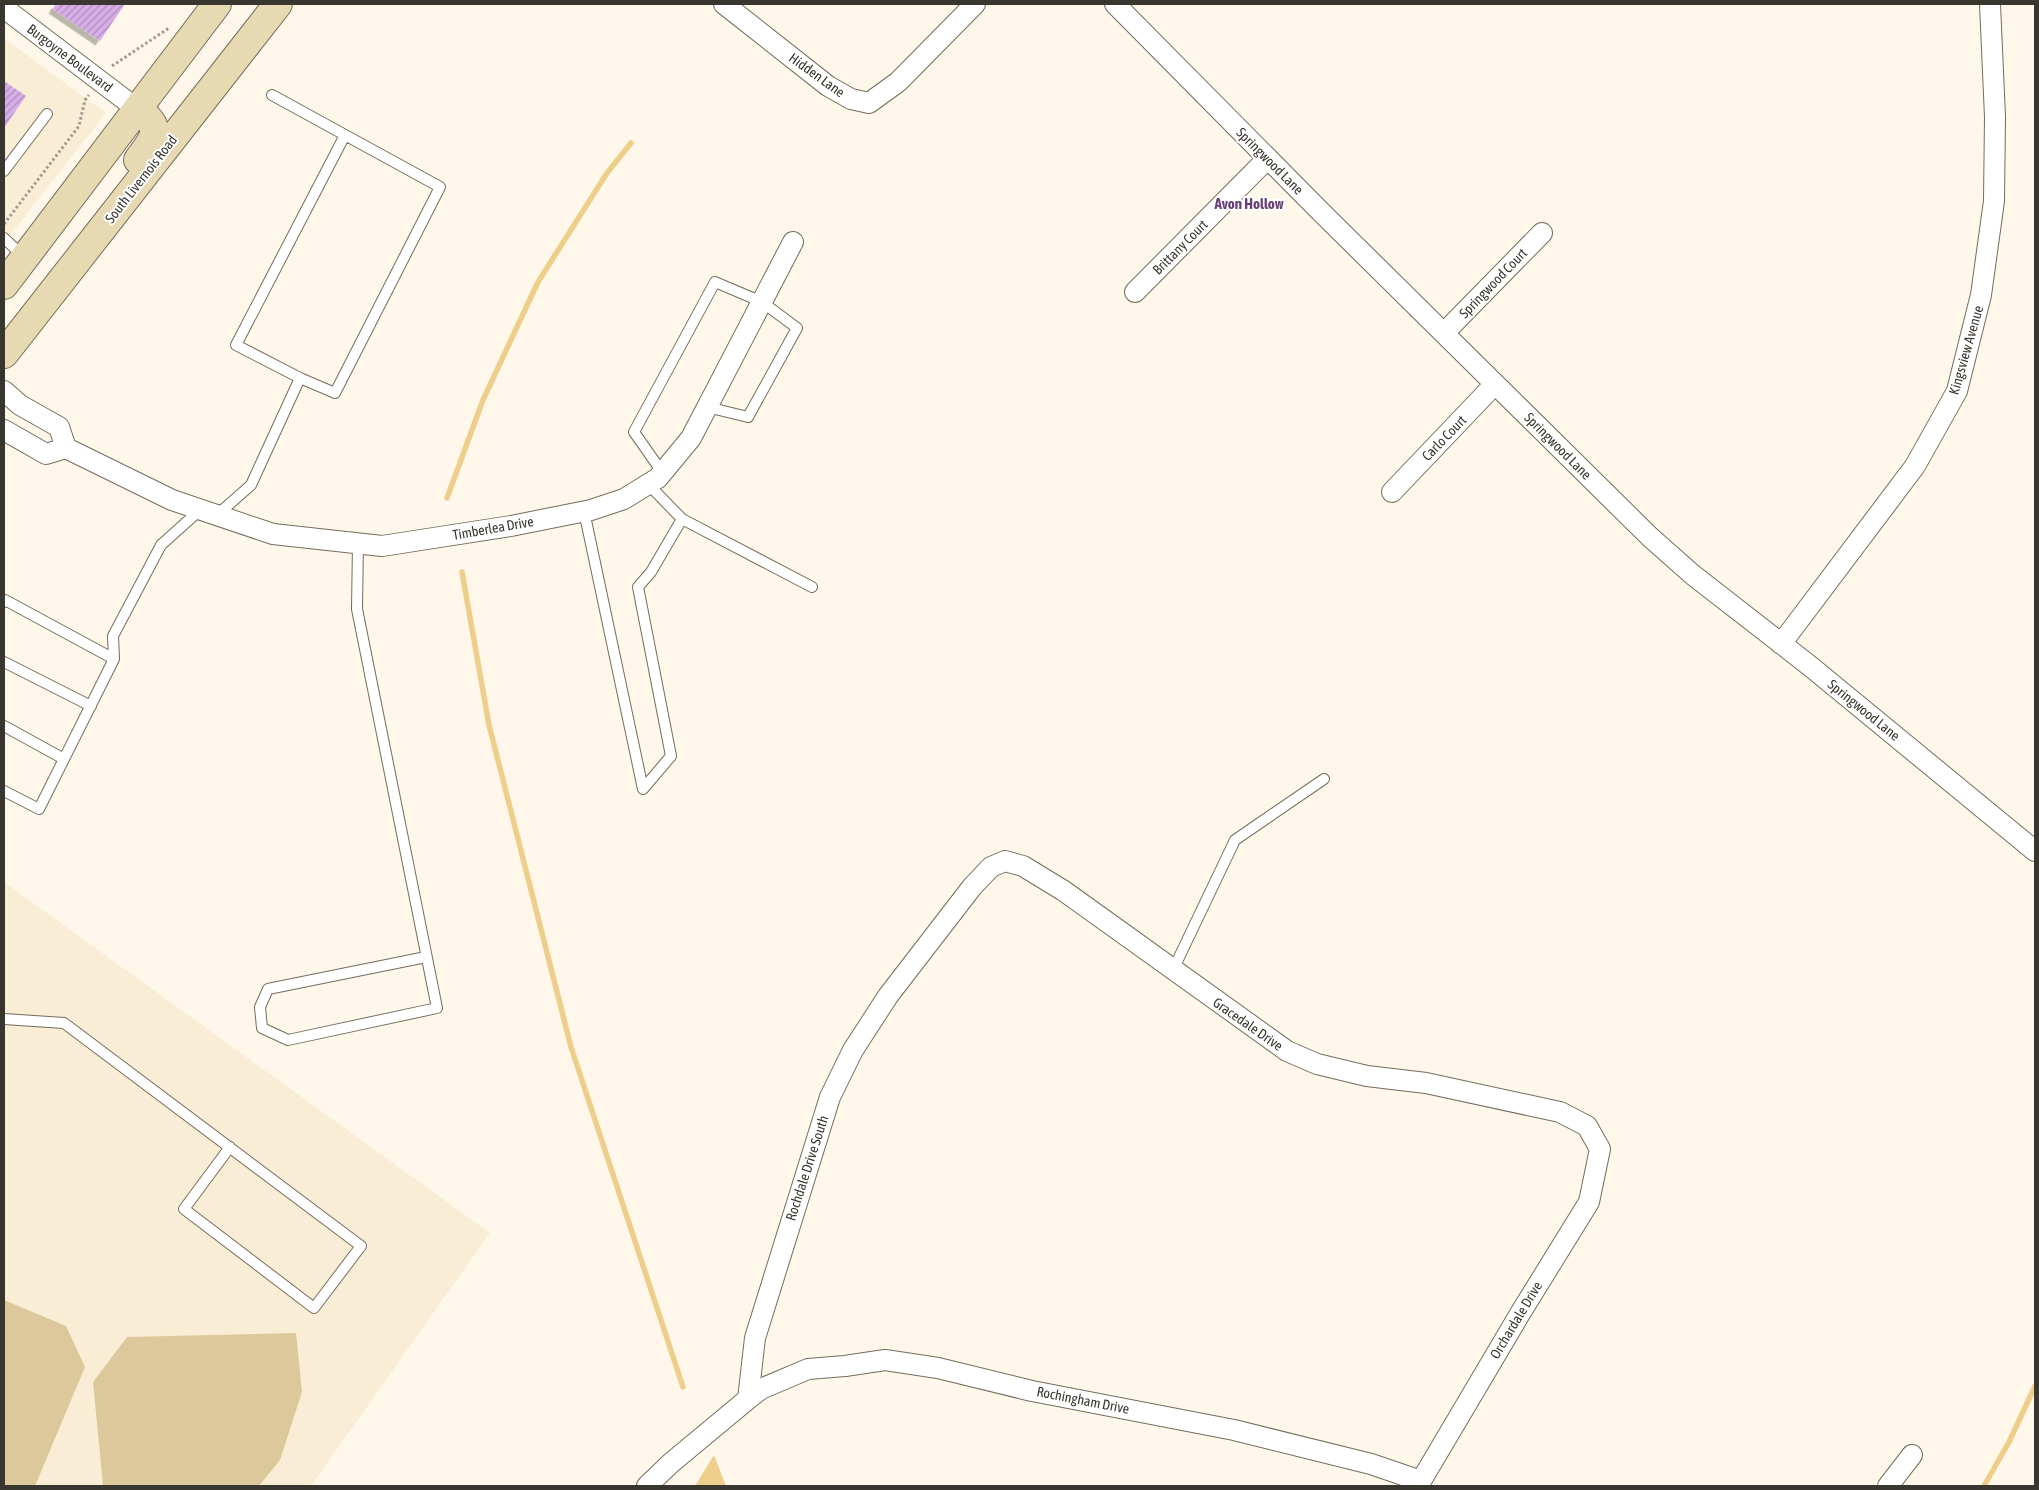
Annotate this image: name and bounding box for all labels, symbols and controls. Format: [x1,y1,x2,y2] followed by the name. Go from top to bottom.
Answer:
[24,21,116,95] street label: Burgoyne Boulevard
[786,49,848,101] street label: Hidden Lane
[1233,124,1307,198] street label: Springwood Lane
[102,132,180,226] street label: South Livernois Road
[1213,195,1284,212] district label: Avon Hollow
[1149,216,1211,278] street label: Brittany Court
[1456,245,1530,321] street label: Springwood Court
[1946,304,1986,396] street label: Kingsview Avenue
[1521,409,1595,483] street label: Springwood Lane
[1419,412,1469,464] street label: Carlo Court
[451,513,535,543] street label: Timberlea Drive
[1825,676,1903,744] street label: Springwood Lane
[1210,994,1286,1054] street label: Gracedale Drive
[782,1113,832,1223] street label: Rochdale Drive South
[1487,1279,1545,1361] street label: Orchardale Drive
[1035,1383,1131,1417] street label: Rochingham Drive

